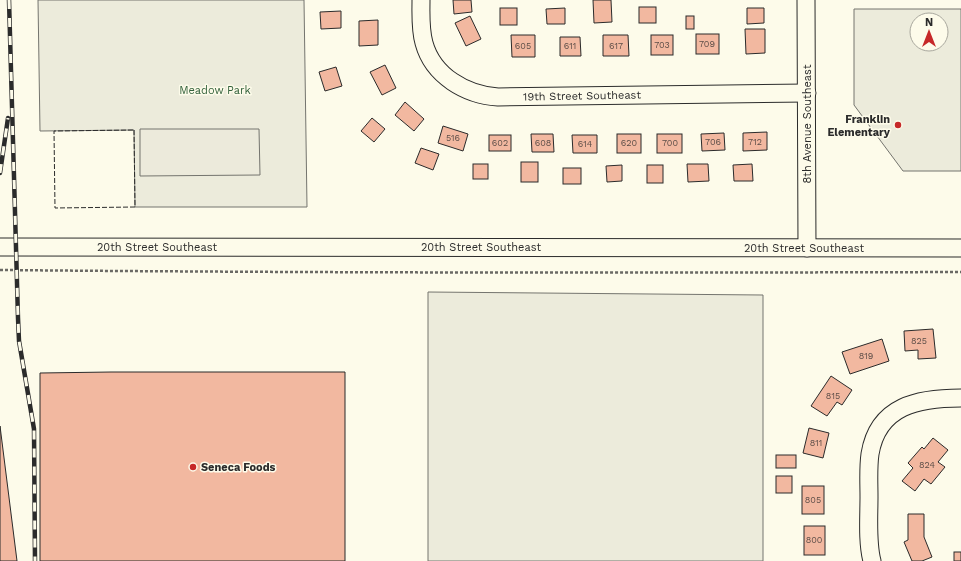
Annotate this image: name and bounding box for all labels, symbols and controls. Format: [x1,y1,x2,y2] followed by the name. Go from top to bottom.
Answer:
[909,12,949,52] north arrow
[925,16,933,29] text: N
[699,39,715,49] house number: 709
[654,40,670,50] house number: 703
[515,41,531,51] house number: 605
[564,41,576,51] house number: 611
[609,41,623,51] house number: 617
[801,64,814,184] street label: 8th Avenue Southeast
[179,84,251,97] park label: Meadow Park
[523,88,641,104] street label: 19th Street Southeast
[827,113,891,139] place label: Franklin Elementary
[893,120,903,130] marker: Franklin Elementary
[446,133,460,143] house number: 516
[705,137,721,147] house number: 706
[748,137,762,147] house number: 712
[492,138,508,148] house number: 602
[535,138,551,148] house number: 608
[621,138,638,148] house number: 620
[662,138,678,148] house number: 700
[578,139,593,149] house number: 614
[97,241,217,254] street label: 20th Street Southeast
[421,241,541,254] street label: 20th Street Southeast
[744,242,864,255] street label: 20th Street Southeast
[911,336,927,346] house number: 825
[859,351,873,361] house number: 819
[826,391,840,401] house number: 815
[810,438,822,448] house number: 811
[919,460,936,470] house number: 824
[201,461,276,474] place label: Seneca Foods
[188,462,198,472] marker: Seneca Foods
[805,495,821,505] house number: 805
[806,535,823,545] house number: 800

